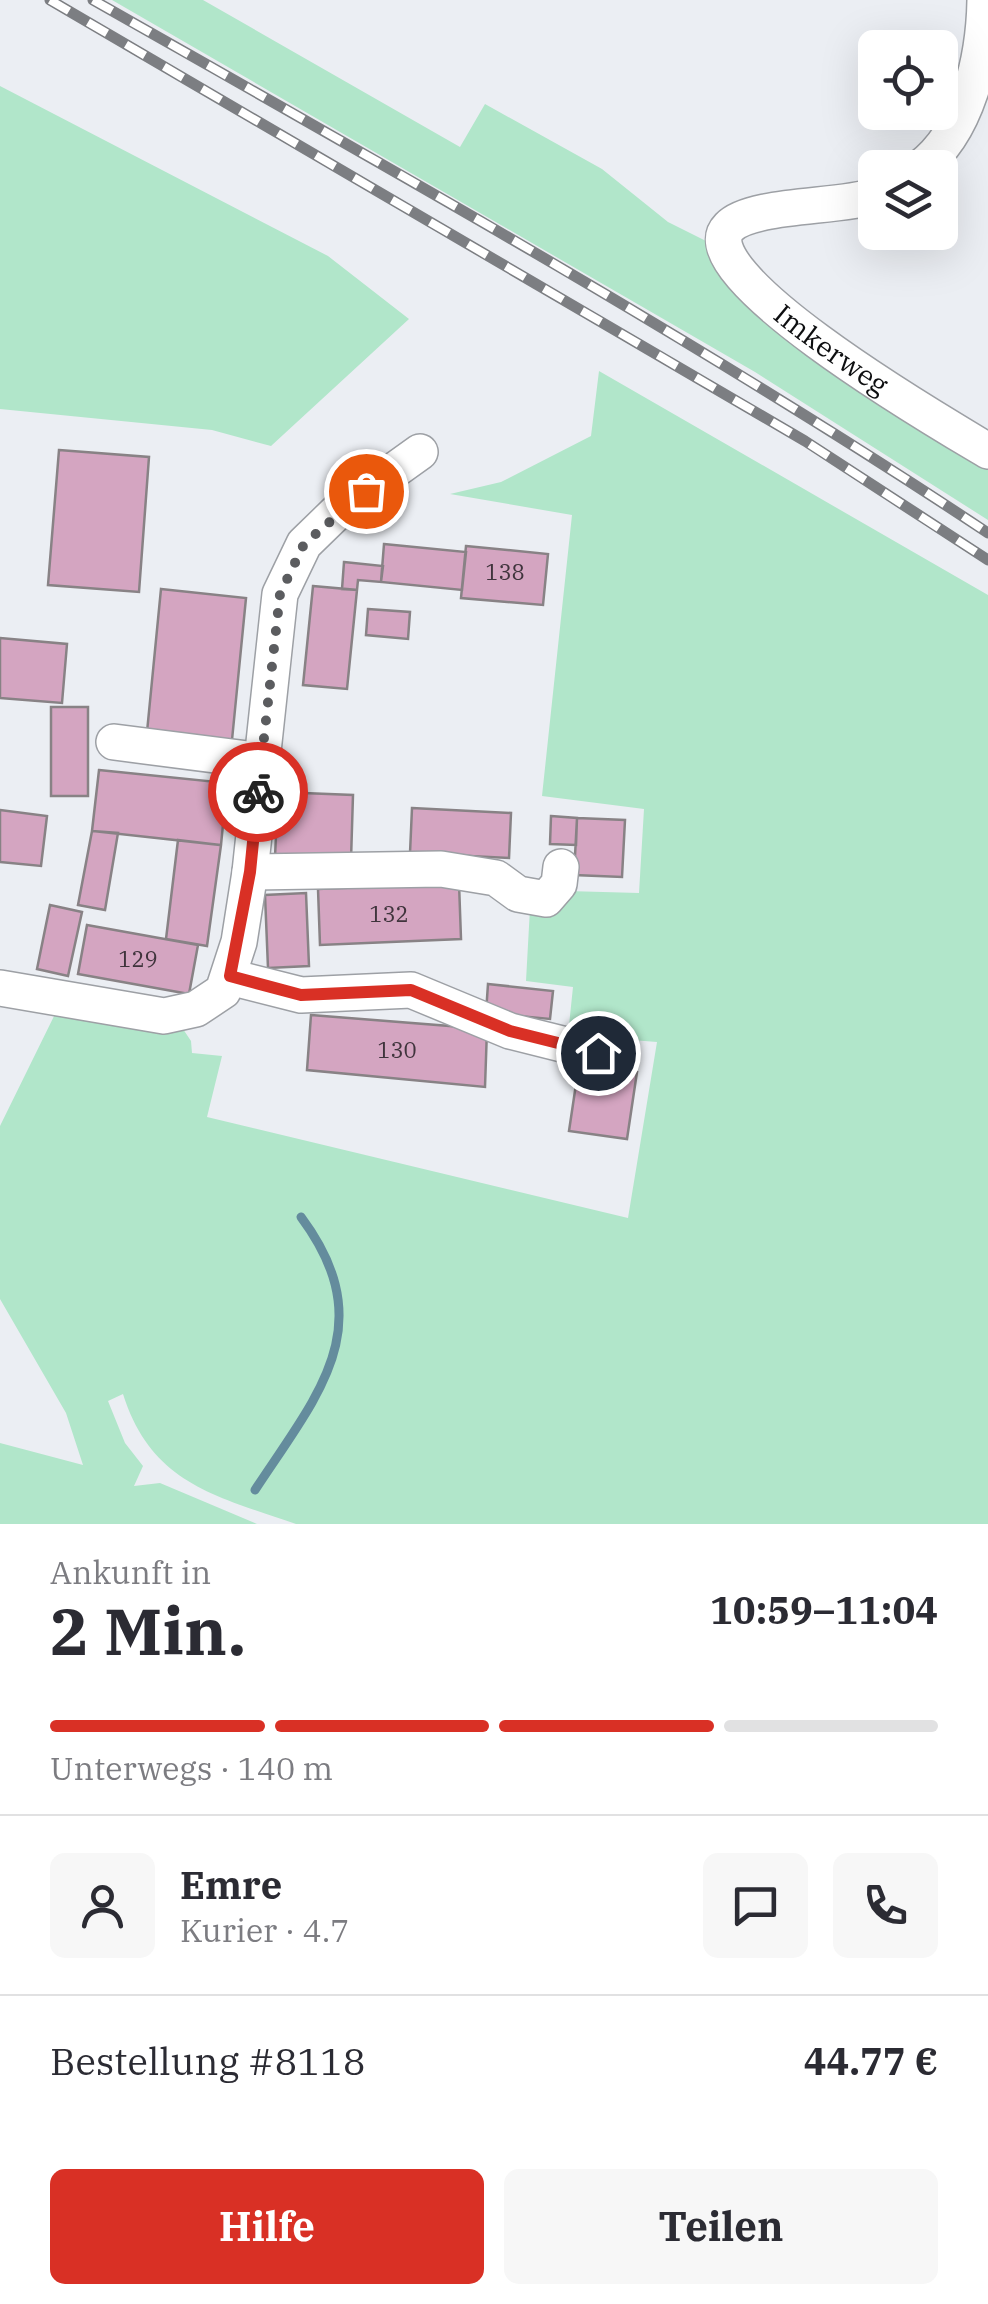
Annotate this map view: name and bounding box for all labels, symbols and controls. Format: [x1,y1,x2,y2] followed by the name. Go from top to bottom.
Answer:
[858,30,958,250] map controls
[858,30,958,130] button: locate
[858,150,958,250] button: layers
[767,296,896,403] street label: Imkerweg
[324,449,409,534] pin
[339,464,394,519] icon: bag
[485,557,525,586] house number: 138
[208,742,308,842] courier
[231,765,286,820] icon: bike
[369,899,409,928] house number: 132
[118,944,158,973] house number: 129
[556,1011,641,1096] pin
[571,1026,626,1081] icon: home
[377,1035,417,1064] house number: 130
[50,1551,211,1593] text: Ankunft in
[710,1585,938,1634] text: 10:59–11:04
[50,1588,246,1673] text: 2 Min.
[50,1747,333,1789] text: Unterwegs · 140 m
[50,1853,155,1958] button: person
[703,1853,808,1958] button: chat
[833,1853,938,1958] button: phone
[180,1860,282,1909] text: Emre
[180,1909,349,1951] text: Kurier · 4.7
[50,2036,366,2085] text: Bestellung #8118
[804,2036,938,2085] text: 44.77 €
[50,2169,484,2284] button: Hilfe
[504,2169,938,2284] button: Teilen

